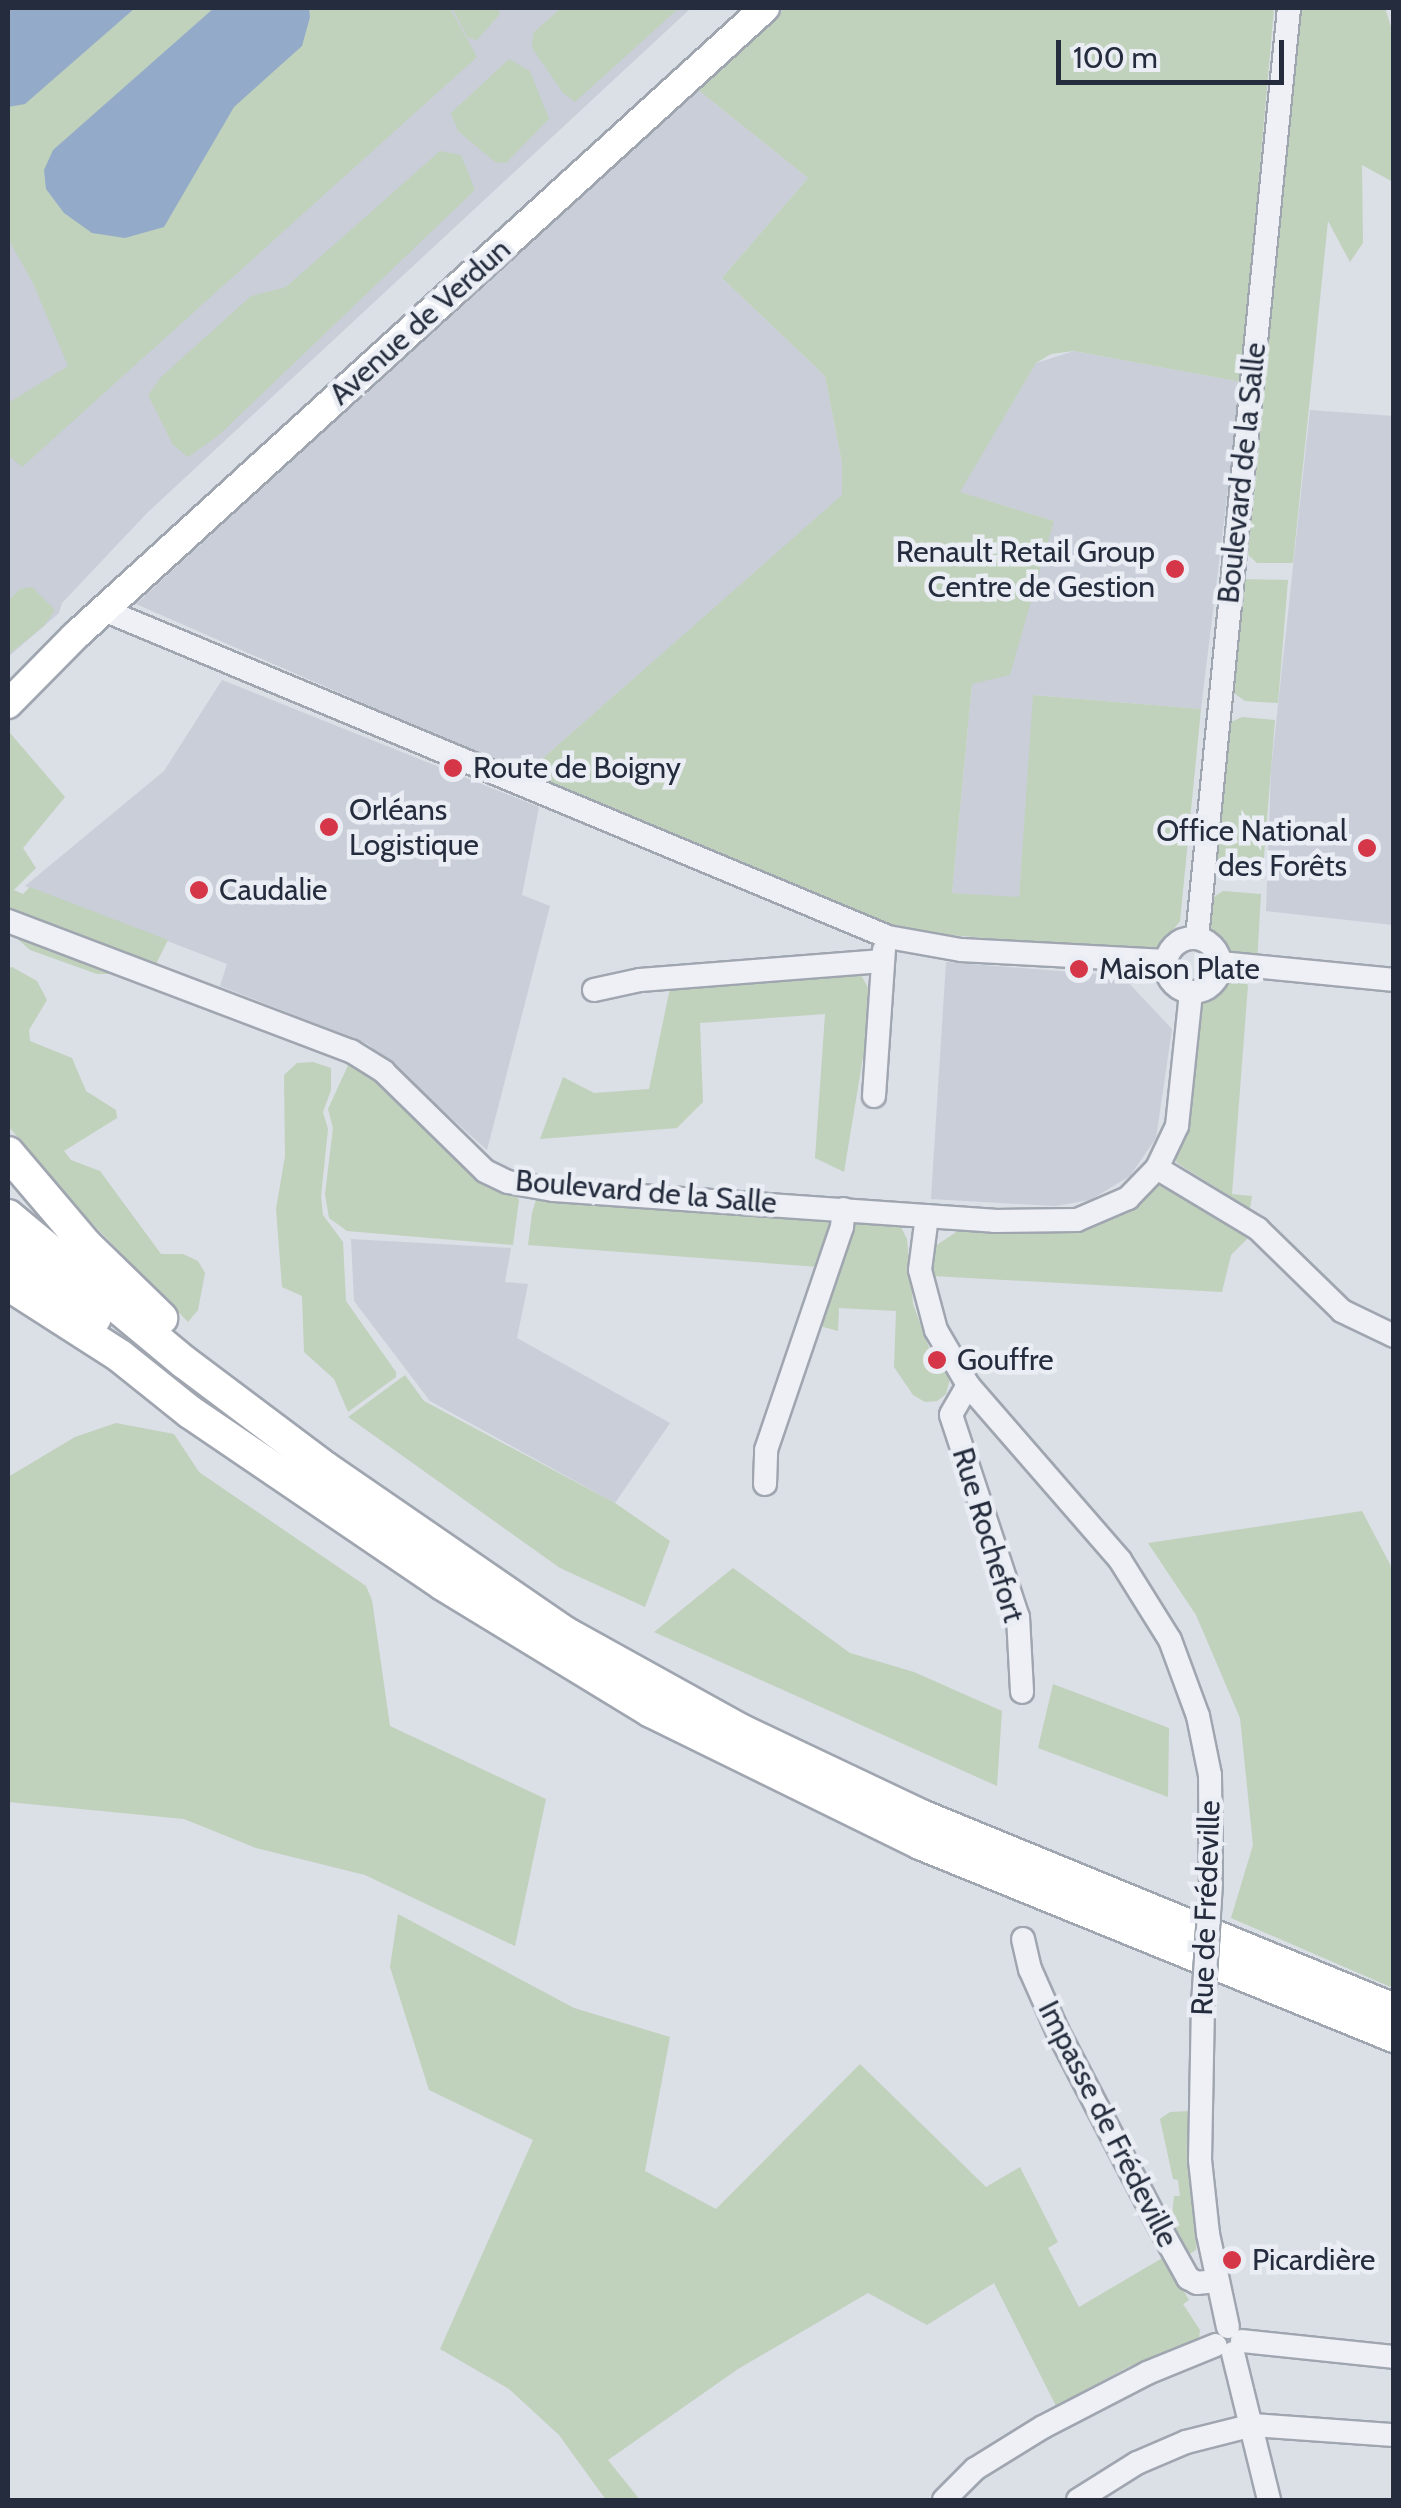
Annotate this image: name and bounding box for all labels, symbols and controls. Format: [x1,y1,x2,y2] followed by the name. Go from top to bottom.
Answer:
[1061,20,1288,82] scale bar
[1073,39,1158,76] text: 100 m
[322,231,518,413] street label: Avenue de Verdun
[1210,341,1274,605] street label: Boulevard de la Salle
[896,534,1155,604] place label: Renault Retail Group Centre de Gestion
[1164,558,1186,580] marker: Renault Retail Group Centre de Gestion
[473,750,681,786] place label: Route de Boigny
[442,757,464,779] marker: Route de Boigny
[349,792,479,862] place label: Orléans Logistique
[1156,813,1347,884] place label: Office National des Forêts
[318,816,340,838] marker: Orléans Logistique
[1356,837,1378,859] marker: Office National des Forêts
[219,872,327,908] place label: Caudalie
[188,879,210,901] marker: Caudalie
[1099,951,1260,987] place label: Maison Plate
[1068,958,1090,980] marker: Maison Plate
[514,1163,778,1221] street label: Boulevard de la Salle
[957,1342,1054,1378] place label: Gouffre
[926,1349,948,1371] marker: Gouffre
[944,1443,1032,1627] street label: Rue Rochefort
[1184,1800,1228,2016] street label: Rue de Frédeville
[1030,1995,1186,2253] street label: Impasse de Frédeville
[1252,2242,1375,2278] place label: Picardière
[1221,2249,1243,2271] marker: Picardière

